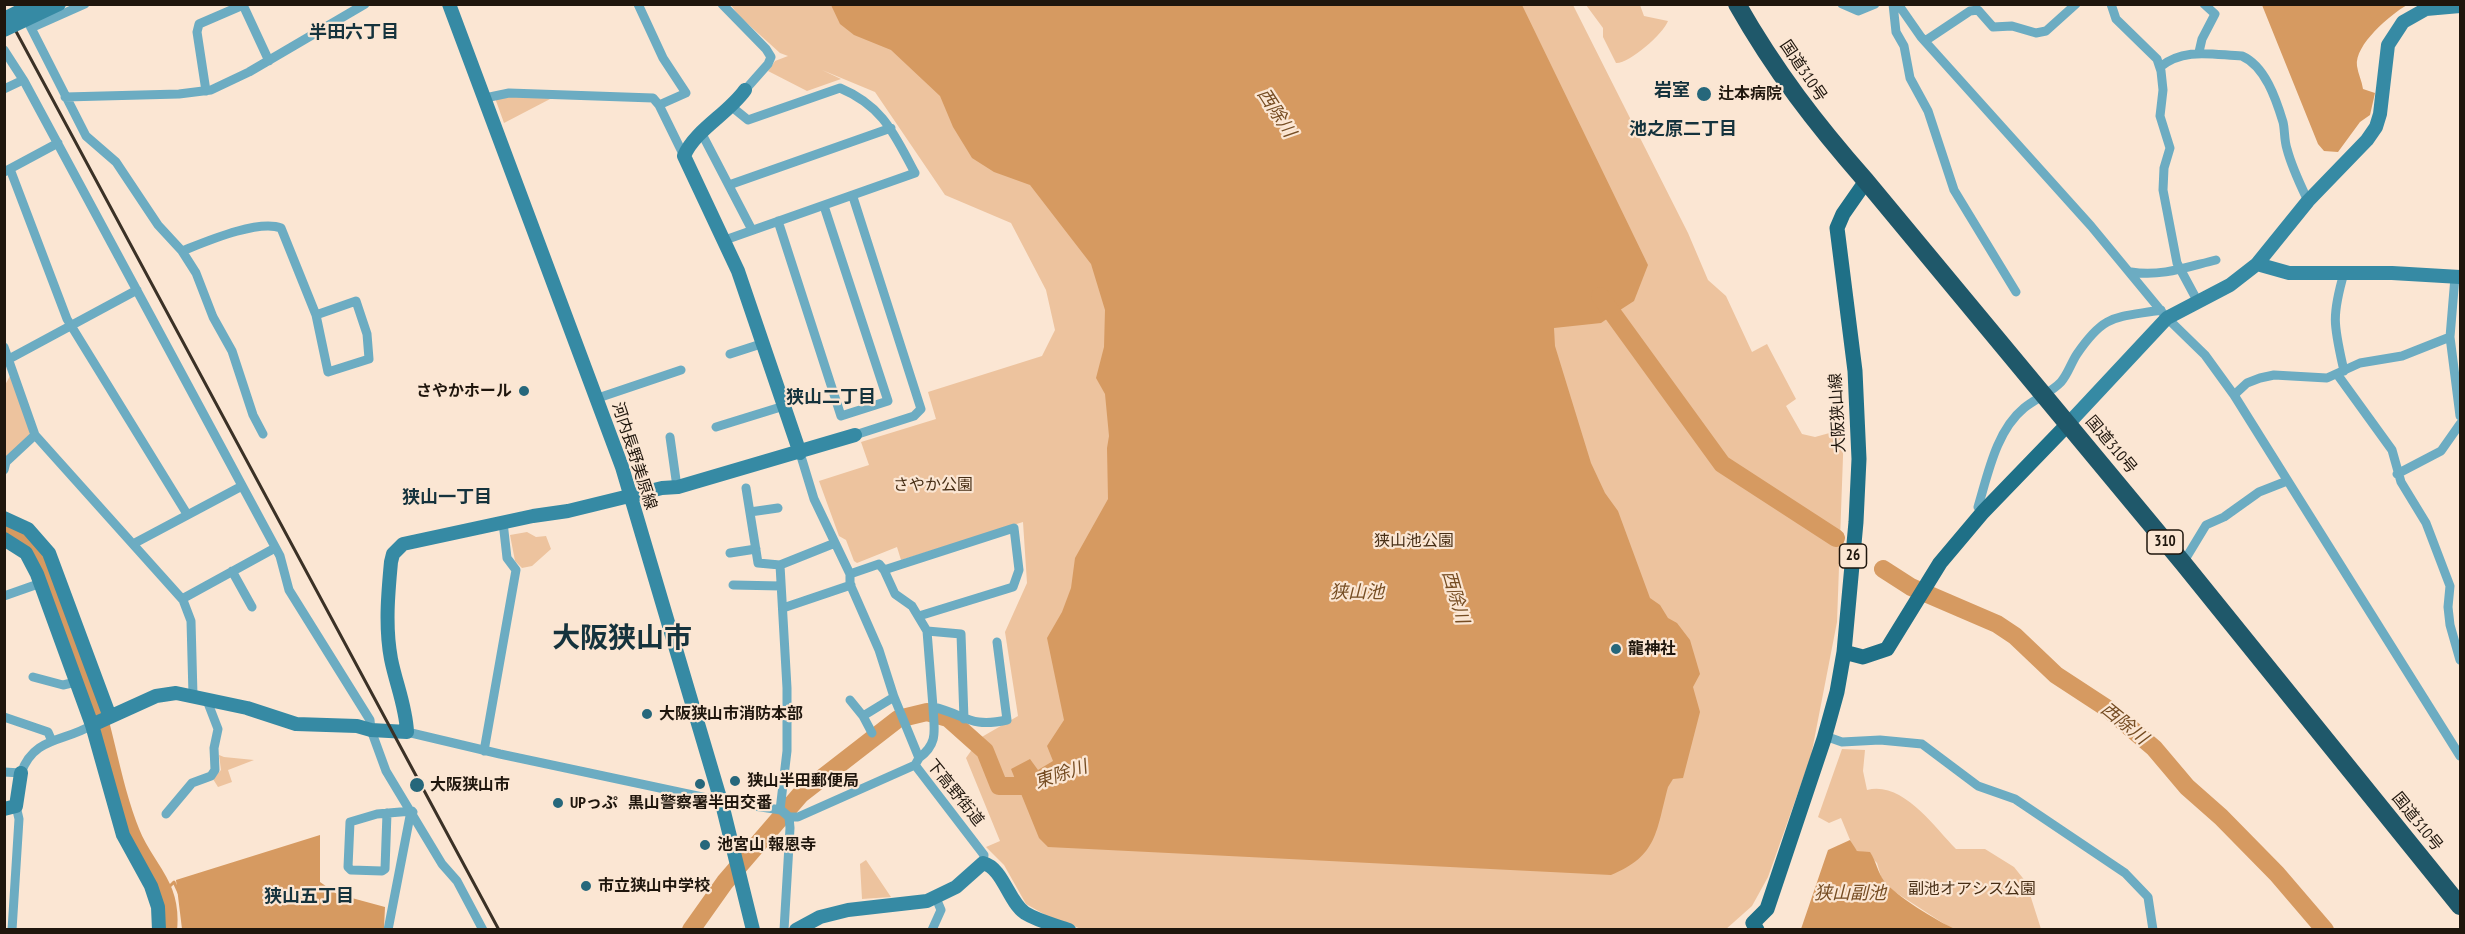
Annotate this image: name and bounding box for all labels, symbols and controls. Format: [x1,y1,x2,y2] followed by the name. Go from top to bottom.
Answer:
[309,22,399,44] district label: 半田六丁目
[1776,37,1830,105] street label: 国道310号
[1654,80,1690,102] district label: 岩室
[1252,84,1300,142] water label: 西除川
[1718,84,1782,104] place label: 辻本病院
[1695,85,1713,103] marker: 辻本病院
[1629,119,1737,141] district label: 池之原二丁目
[1826,373,1850,453] street label: 大阪狭山線
[416,381,512,401] place label: さやかホール
[517,384,531,398] marker: さやかホール
[786,387,876,409] district label: 狭山二丁目
[608,400,660,512] street label: 河内長野美原線
[2081,412,2141,478] street label: 国道310号
[893,475,973,495] park label: さやか公園
[402,487,492,509] district label: 狭山一丁目
[2147,530,2183,554] road number: 310
[1374,531,1454,551] park label: 狭山池公園
[1840,544,1866,568] road number: 26
[1437,568,1473,626] water label: 西除川
[1330,582,1384,604] water label: 狭山池
[552,622,692,656] district label: 大阪狭山市
[1628,639,1676,659] place label: 龍神社
[1609,642,1623,656] marker: 龍神社
[2096,699,2152,749] water label: 西除川
[659,704,803,724] place label: 大阪狭山市消防本部
[640,707,654,721] marker: 大阪狭山市消防本部
[922,756,988,830] street label: 下高野街道
[1032,756,1090,794] water label: 東除川
[747,771,859,791] place label: 狭山半田郵便局
[728,774,742,788] marker: 狭山半田郵便局
[430,775,510,795] place label: 大阪狭山市
[408,776,426,794] marker: 大阪狭山市
[693,777,707,791] marker: 黒山警察署半田交番
[2388,789,2446,855] street label: 国道310号
[570,793,618,813] place label: UPっぷ
[628,793,772,813] place label: 黒山警察署半田交番
[551,796,565,810] marker: UPっぷ
[717,835,816,855] place label: 池宮山 報恩寺
[698,838,712,852] marker: 池宮山 報恩寺
[598,876,710,896] place label: 市立狭山中学校
[579,879,593,893] marker: 市立狭山中学校
[1908,879,2036,899] park label: 副池オアシス公園
[1814,883,1886,905] water label: 狭山副池
[264,886,354,908] district label: 狭山五丁目

